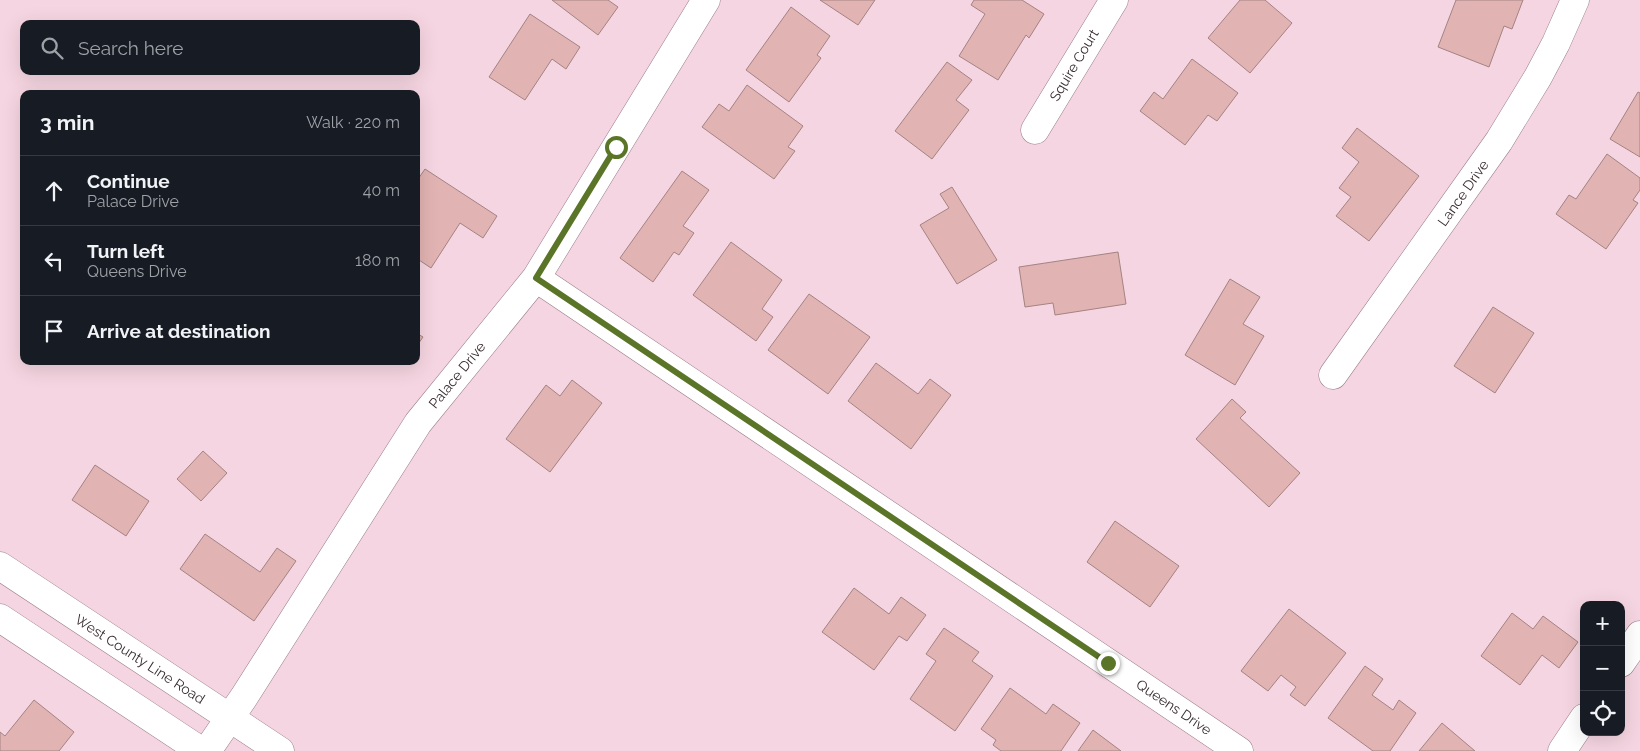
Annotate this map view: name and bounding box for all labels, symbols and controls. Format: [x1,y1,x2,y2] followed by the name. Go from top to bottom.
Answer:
[20,20,420,75] search box
[1046,26,1102,104] street label: Squire Court
[38,34,66,62] icon: search
[78,37,184,59] text: Search here
[40,110,94,135] text: 3 min
[306,113,400,132] text: Walk · 220 m
[605,136,628,159] route start
[1434,157,1492,229] street label: Lance Drive
[87,170,170,192] text: Continue
[40,177,68,205] icon: ahead
[363,181,400,200] text: 40 m
[87,192,179,211] text: Palace Drive
[87,240,164,262] text: Turn left
[40,247,68,275] icon: left
[355,251,400,270] text: 180 m
[87,262,187,281] text: Queens Drive
[40,317,68,345] icon: arrive
[87,320,271,342] text: Arrive at destination
[425,339,489,411] street label: Palace Drive
[1580,601,1625,736] map controls
[1580,601,1625,646] button: +
[72,611,208,707] street label: West County Line Road
[1580,646,1625,691] button: −
[1097,652,1120,675] route end
[1133,676,1215,738] street label: Queens Drive
[1580,691,1625,736] button: locate

